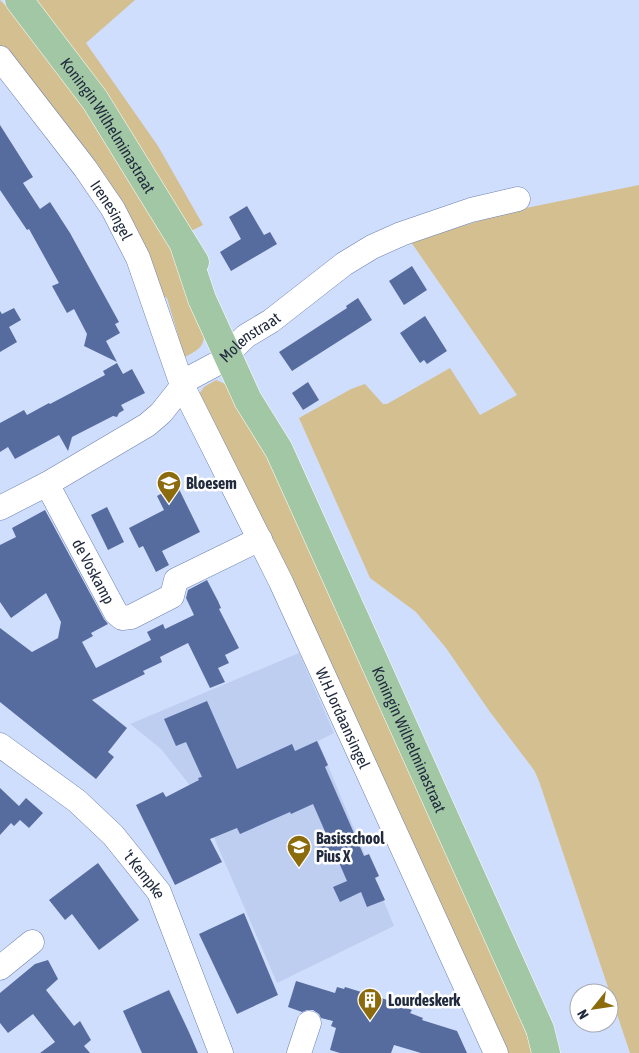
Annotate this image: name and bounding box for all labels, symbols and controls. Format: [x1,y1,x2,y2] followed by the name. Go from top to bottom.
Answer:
[57,54,159,197] street label: Koningin Wilhelminastraat
[87,177,137,244] street label: Irenesingel
[216,308,284,366] street label: Molenstraat
[156,470,182,504] school or university icon: Bloesem
[186,474,237,492] place label: Bloesem
[69,536,118,607] street label: de Voskamp
[369,664,450,816] street label: Koningin Wilhelminastraat
[312,665,374,772] street label: W.H.Jordaansingel
[316,829,385,865] place label: Basisschool Pius X
[286,834,312,868] school or university icon: Basisschool Pius X
[120,846,169,901] street label: 't Kempke
[569,983,619,1033] north arrow
[357,987,383,1021] building icon: Lourdeskerk
[388,991,461,1009] place label: Lourdeskerk
[574,1007,592,1022] text: N

